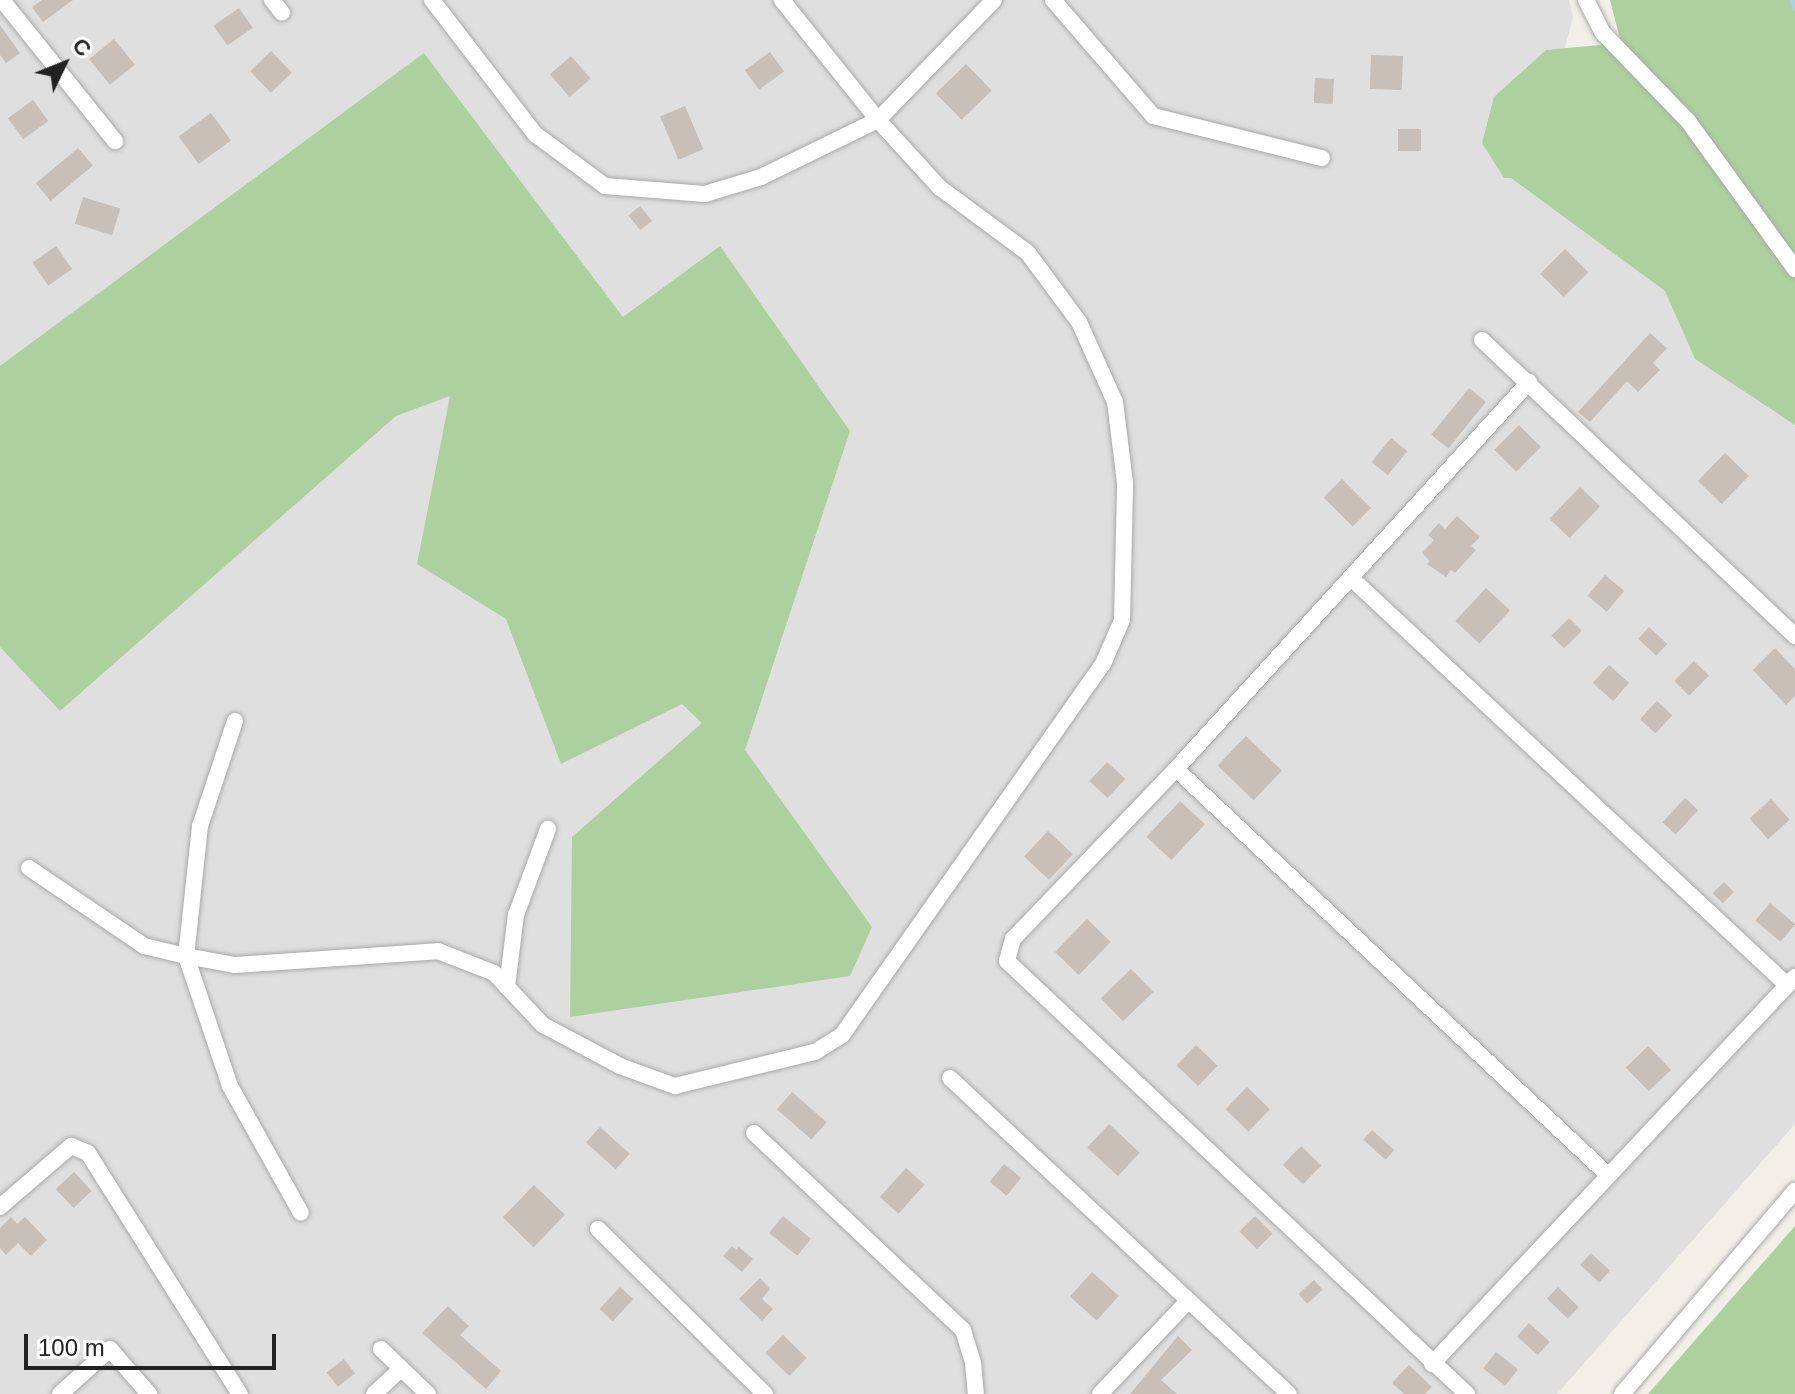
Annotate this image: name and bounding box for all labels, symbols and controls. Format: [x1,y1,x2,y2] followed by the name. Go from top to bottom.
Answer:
[24,24,104,104] north arrow
[67,33,96,62] text: С
[28,1318,280,1368] scale bar
[38,1334,105,1361] text: 100 m

